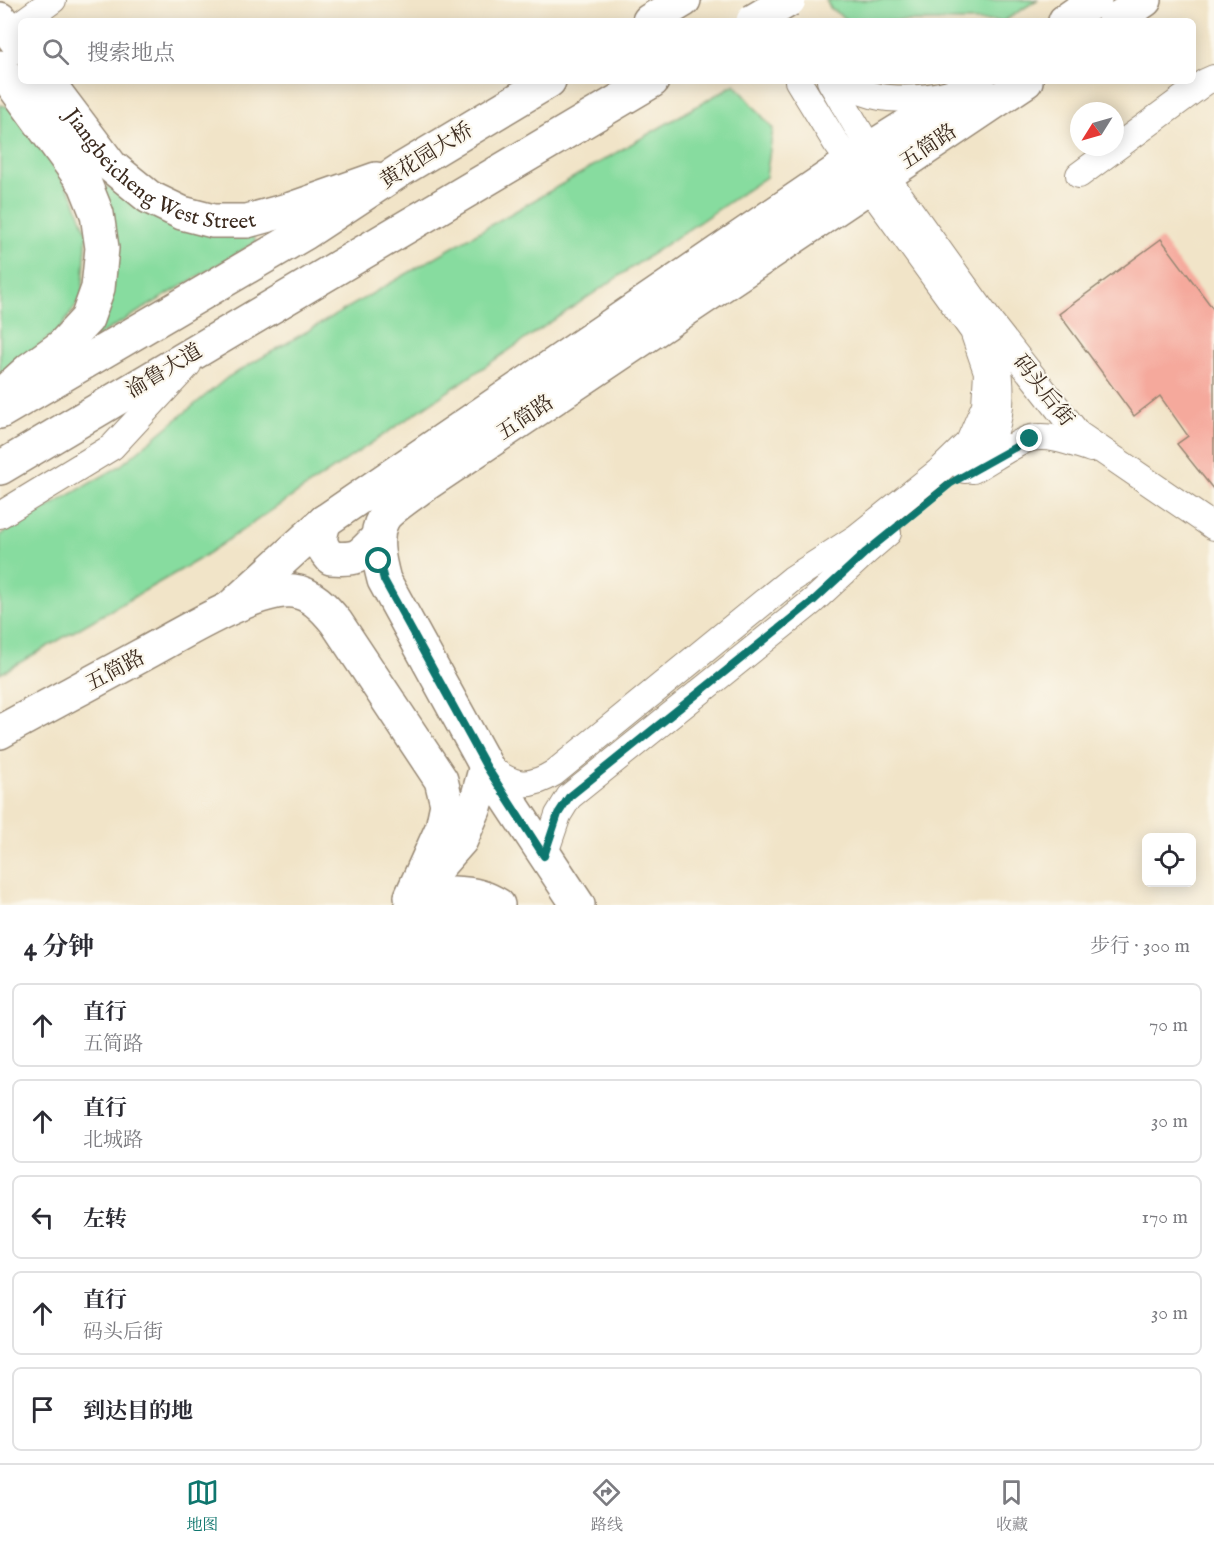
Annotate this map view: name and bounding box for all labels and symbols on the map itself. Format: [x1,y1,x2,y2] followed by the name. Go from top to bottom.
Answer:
[56,102,259,236] street label: Jiangbeicheng West Street
[1070,102,1124,156] north arrow
[375,117,478,196] street label: 黄花园大桥
[895,118,963,176] street label: 五简路
[122,338,208,404] street label: 渝鲁大道
[1006,350,1079,432] street label: 码头后街
[492,389,560,447] street label: 五简路
[1016,425,1042,451] route end
[365,547,391,573] route start
[82,645,150,698] street label: 五简路

